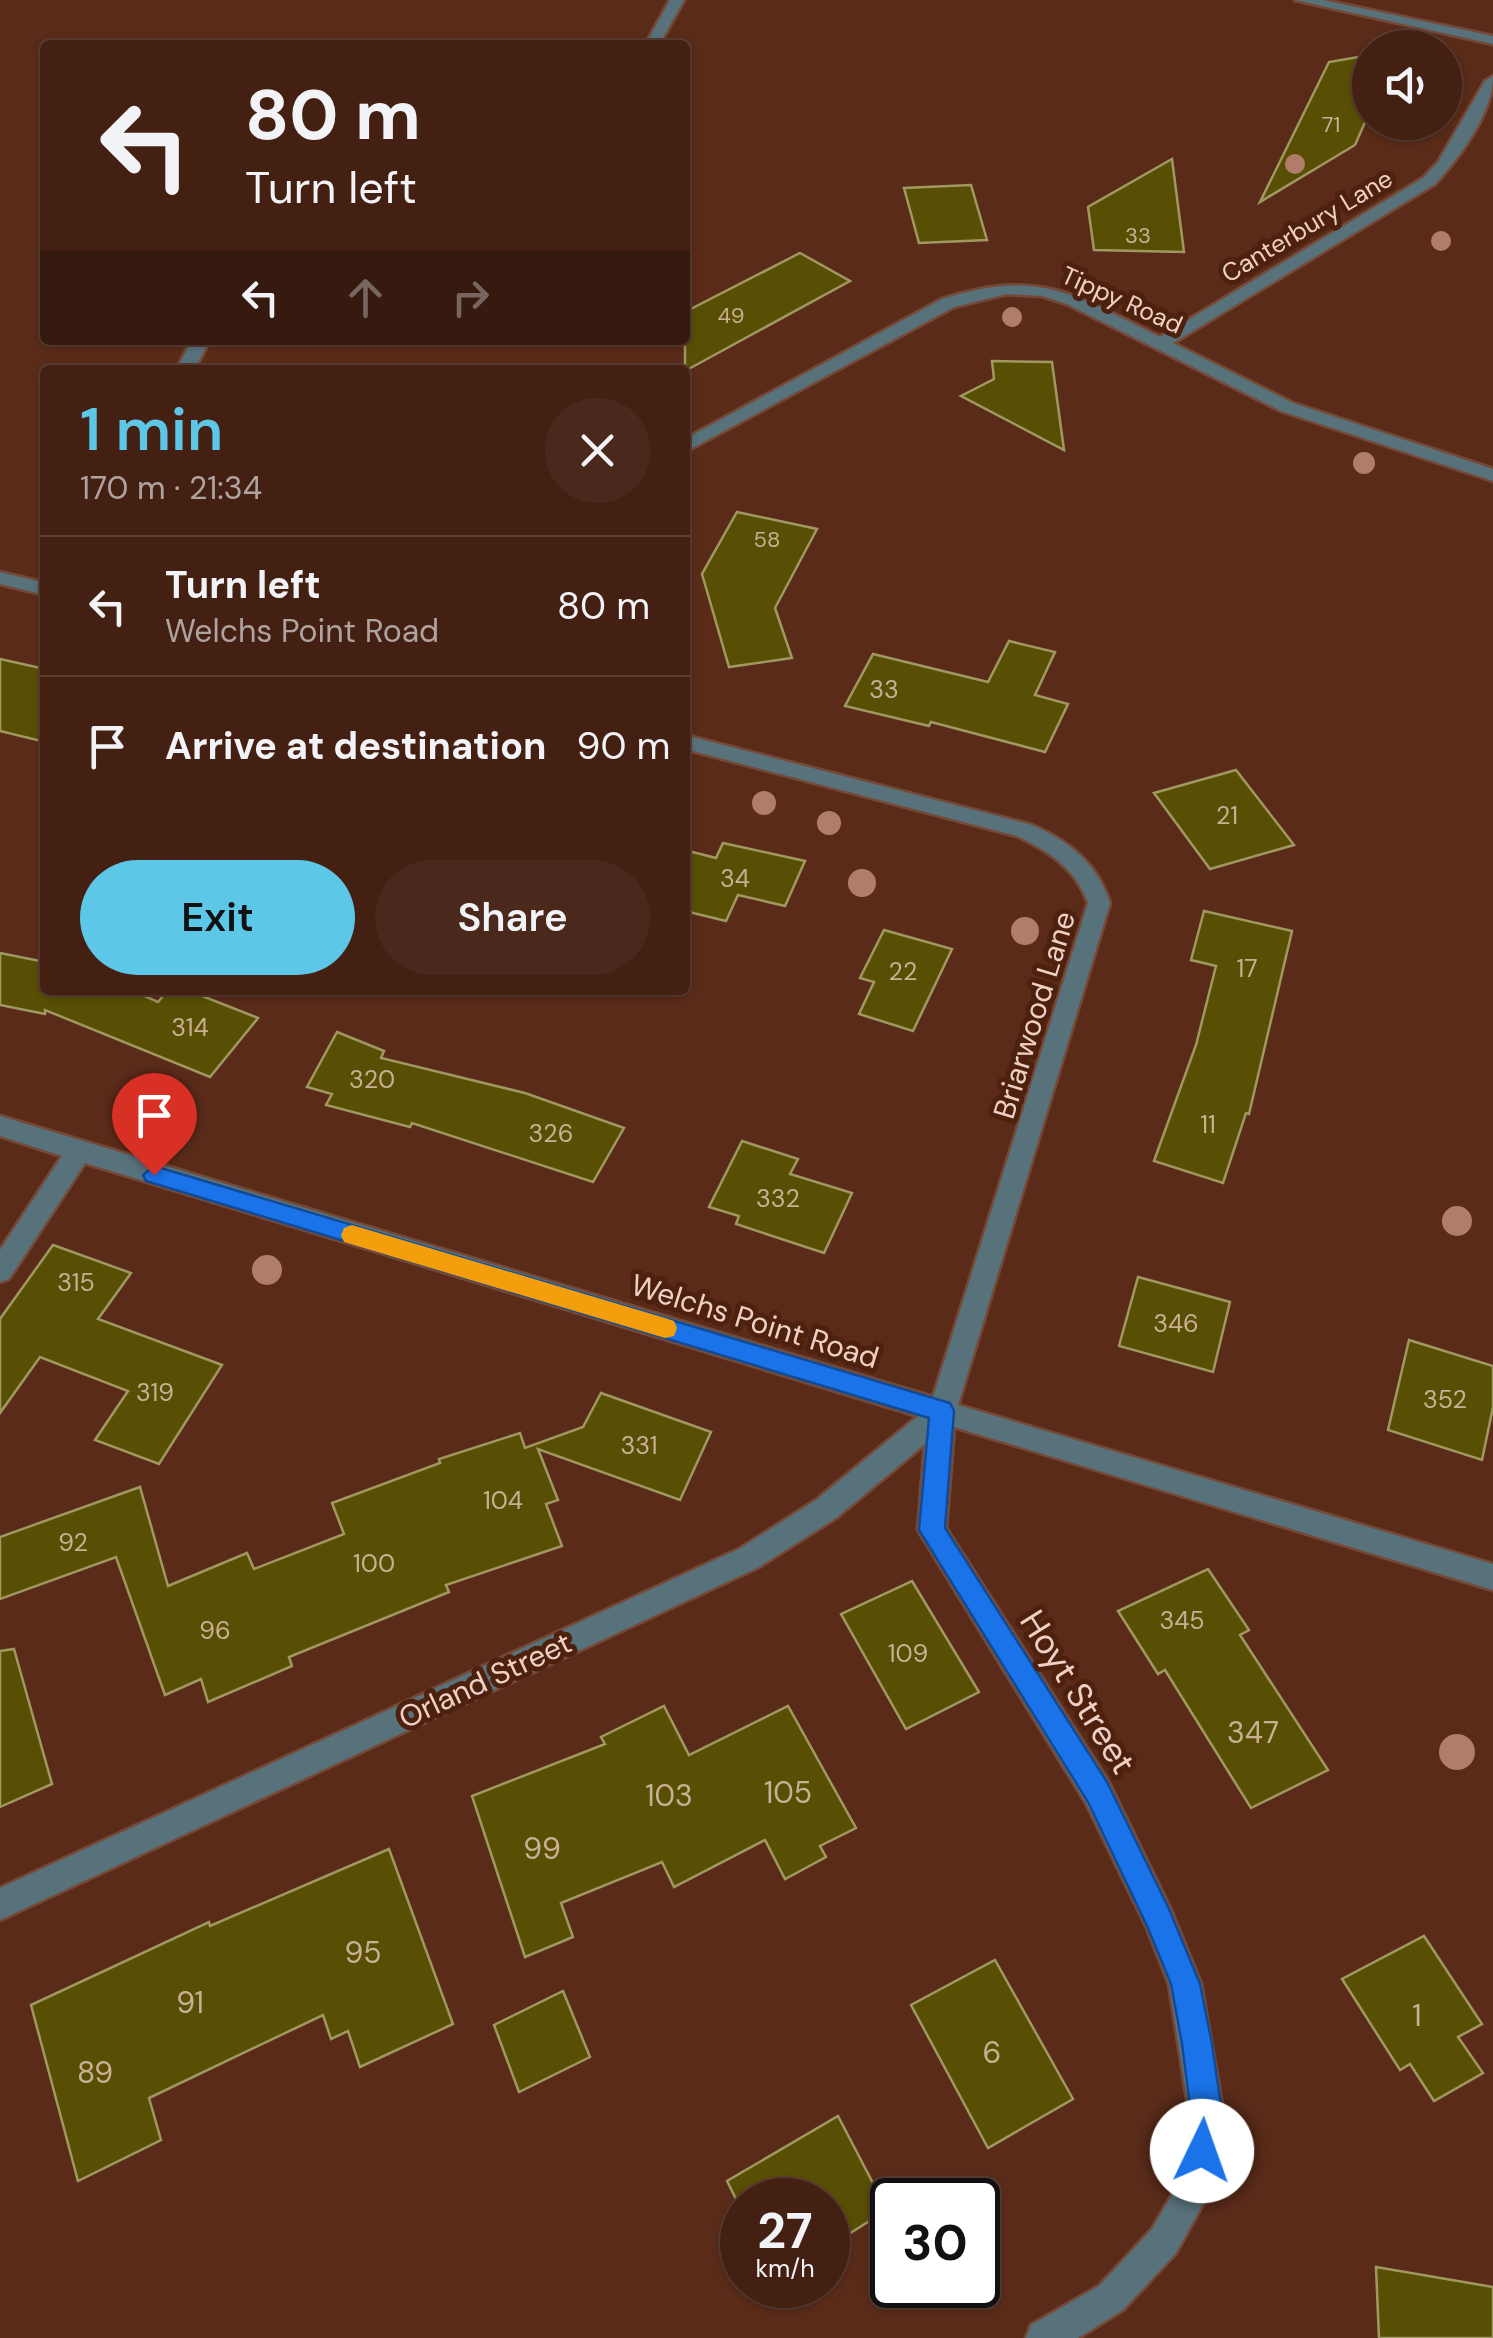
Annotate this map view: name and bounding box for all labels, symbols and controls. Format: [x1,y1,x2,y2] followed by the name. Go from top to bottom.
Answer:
[1352,30,1462,140] map controls
[1352,30,1462,140] button: sound
[245,70,421,161] text: 80 m
[80,80,210,210] icon: left
[1322,110,1340,139] house number: 71
[245,158,417,217] text: Turn left
[1215,162,1399,290] street label: Canterbury Lane
[1125,221,1151,250] house number: 33
[1056,259,1188,341] street label: Tippy Road
[233,270,288,325] icon: left
[338,270,393,325] icon: ahead
[443,270,498,325] icon: right
[717,301,745,330] house number: 49
[80,390,223,469] text: 1 min
[545,398,650,503] button: close
[80,467,262,509] text: 170 m · 21:34
[754,525,780,554] house number: 58
[165,560,321,610] text: Turn left
[80,579,135,634] icon: left
[557,581,650,631] text: 80 m
[165,610,439,652] text: Welchs Point Road
[869,673,899,706] house number: 33
[80,719,135,774] icon: arrive
[165,721,547,771] text: Arrive at destination
[577,721,670,771] text: 90 m
[1216,799,1238,832] house number: 21
[80,860,355,975] button: Exit
[375,860,650,975] button: Share
[720,862,750,895] house number: 34
[984,907,1084,1123] street label: Briarwood Lane
[1236,952,1258,985] house number: 17
[889,955,917,988] house number: 22
[171,1011,209,1044] house number: 314
[349,1063,395,1096] house number: 320
[112,1073,197,1176] pin
[127,1088,182,1143] icon: arrive
[1200,1108,1216,1141] house number: 11
[529,1117,573,1150] house number: 326
[756,1182,800,1215] house number: 332
[626,1265,884,1377] street label: Welchs Point Road
[57,1266,95,1299] house number: 315
[1153,1307,1199,1340] house number: 346
[136,1376,174,1409] house number: 319
[1423,1383,1467,1416] house number: 352
[621,1429,657,1462] house number: 331
[483,1484,523,1517] house number: 104
[58,1526,88,1559] house number: 92
[353,1547,395,1580] house number: 100
[1010,1601,1146,1783] street label: Hoyt Street
[1159,1604,1205,1637] house number: 345
[199,1614,231,1647] house number: 96
[392,1623,578,1737] street label: Orland Street
[888,1637,928,1670] house number: 109
[1227,1713,1279,1752] house number: 347
[764,1773,812,1812] house number: 105
[645,1776,693,1815] house number: 103
[523,1829,561,1868] house number: 99
[344,1933,382,1972] house number: 95
[176,1983,204,2022] house number: 91
[1412,1996,1422,2035] house number: 1
[983,2033,1001,2072] house number: 6
[77,2053,113,2092] house number: 89
[1150,2099,1254,2203] position arrow
[870,2178,1000,2308] speed limit sign: 30
[757,2198,813,2264] text: 27
[755,2252,815,2285] text: km/h

